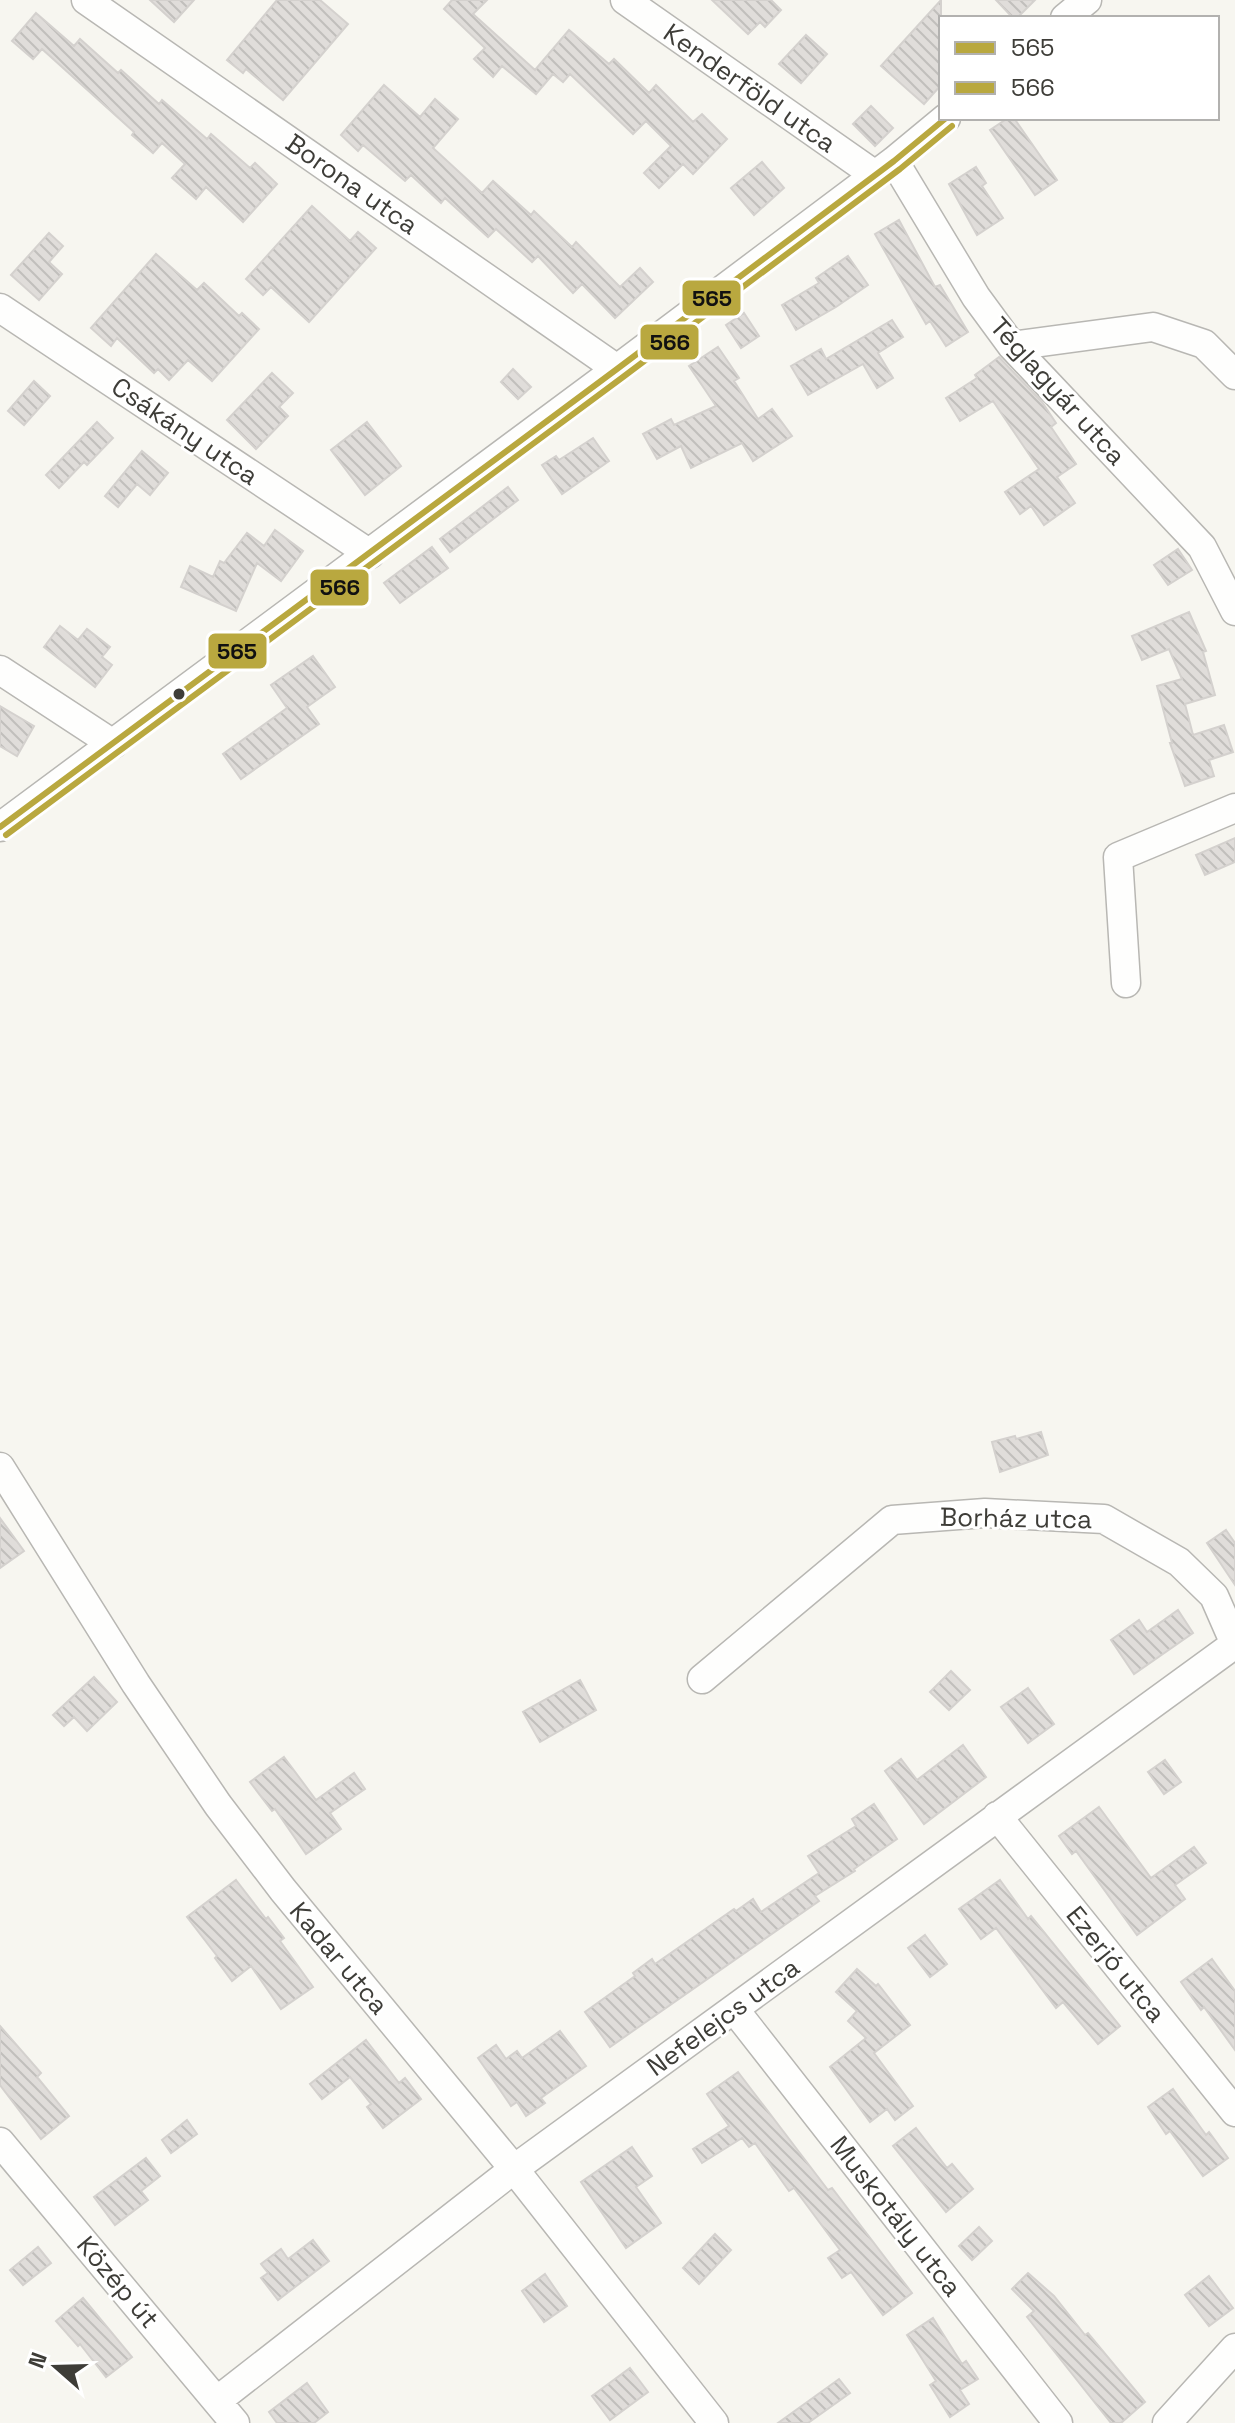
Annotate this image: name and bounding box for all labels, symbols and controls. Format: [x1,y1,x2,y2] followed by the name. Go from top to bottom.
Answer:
[657,16,843,160] street label: Kenderföld utca
[939,16,1219,120] legend
[1011,32,1054,63] text: 565
[1011,72,1055,103] text: 566
[279,126,425,242] street label: Borona utca
[681,279,742,317] line badge: 565
[692,284,732,312] text: 565
[983,310,1133,472] street label: Téglagyár utca
[639,323,700,361] line badge: 566
[650,328,690,356] text: 566
[105,369,265,493] street label: Csákány utca
[309,568,370,607] line badge: 566
[320,573,360,601] text: 566
[207,632,268,670] line badge: 565
[217,637,257,665] text: 565
[171,686,187,702] unlabelled marker
[940,1500,1092,1536] street label: Borház utca
[282,1895,396,2021] street label: Kadar utca
[1059,1899,1173,2029] street label: Ezerjó utca
[640,1950,806,2084] street label: Nefelejcs utca
[823,2129,969,2303] street label: Muskotály utca
[69,2229,167,2335] street label: Közép út
[16,2327,96,2407] north arrow
[22,2348,53,2372] text: N

